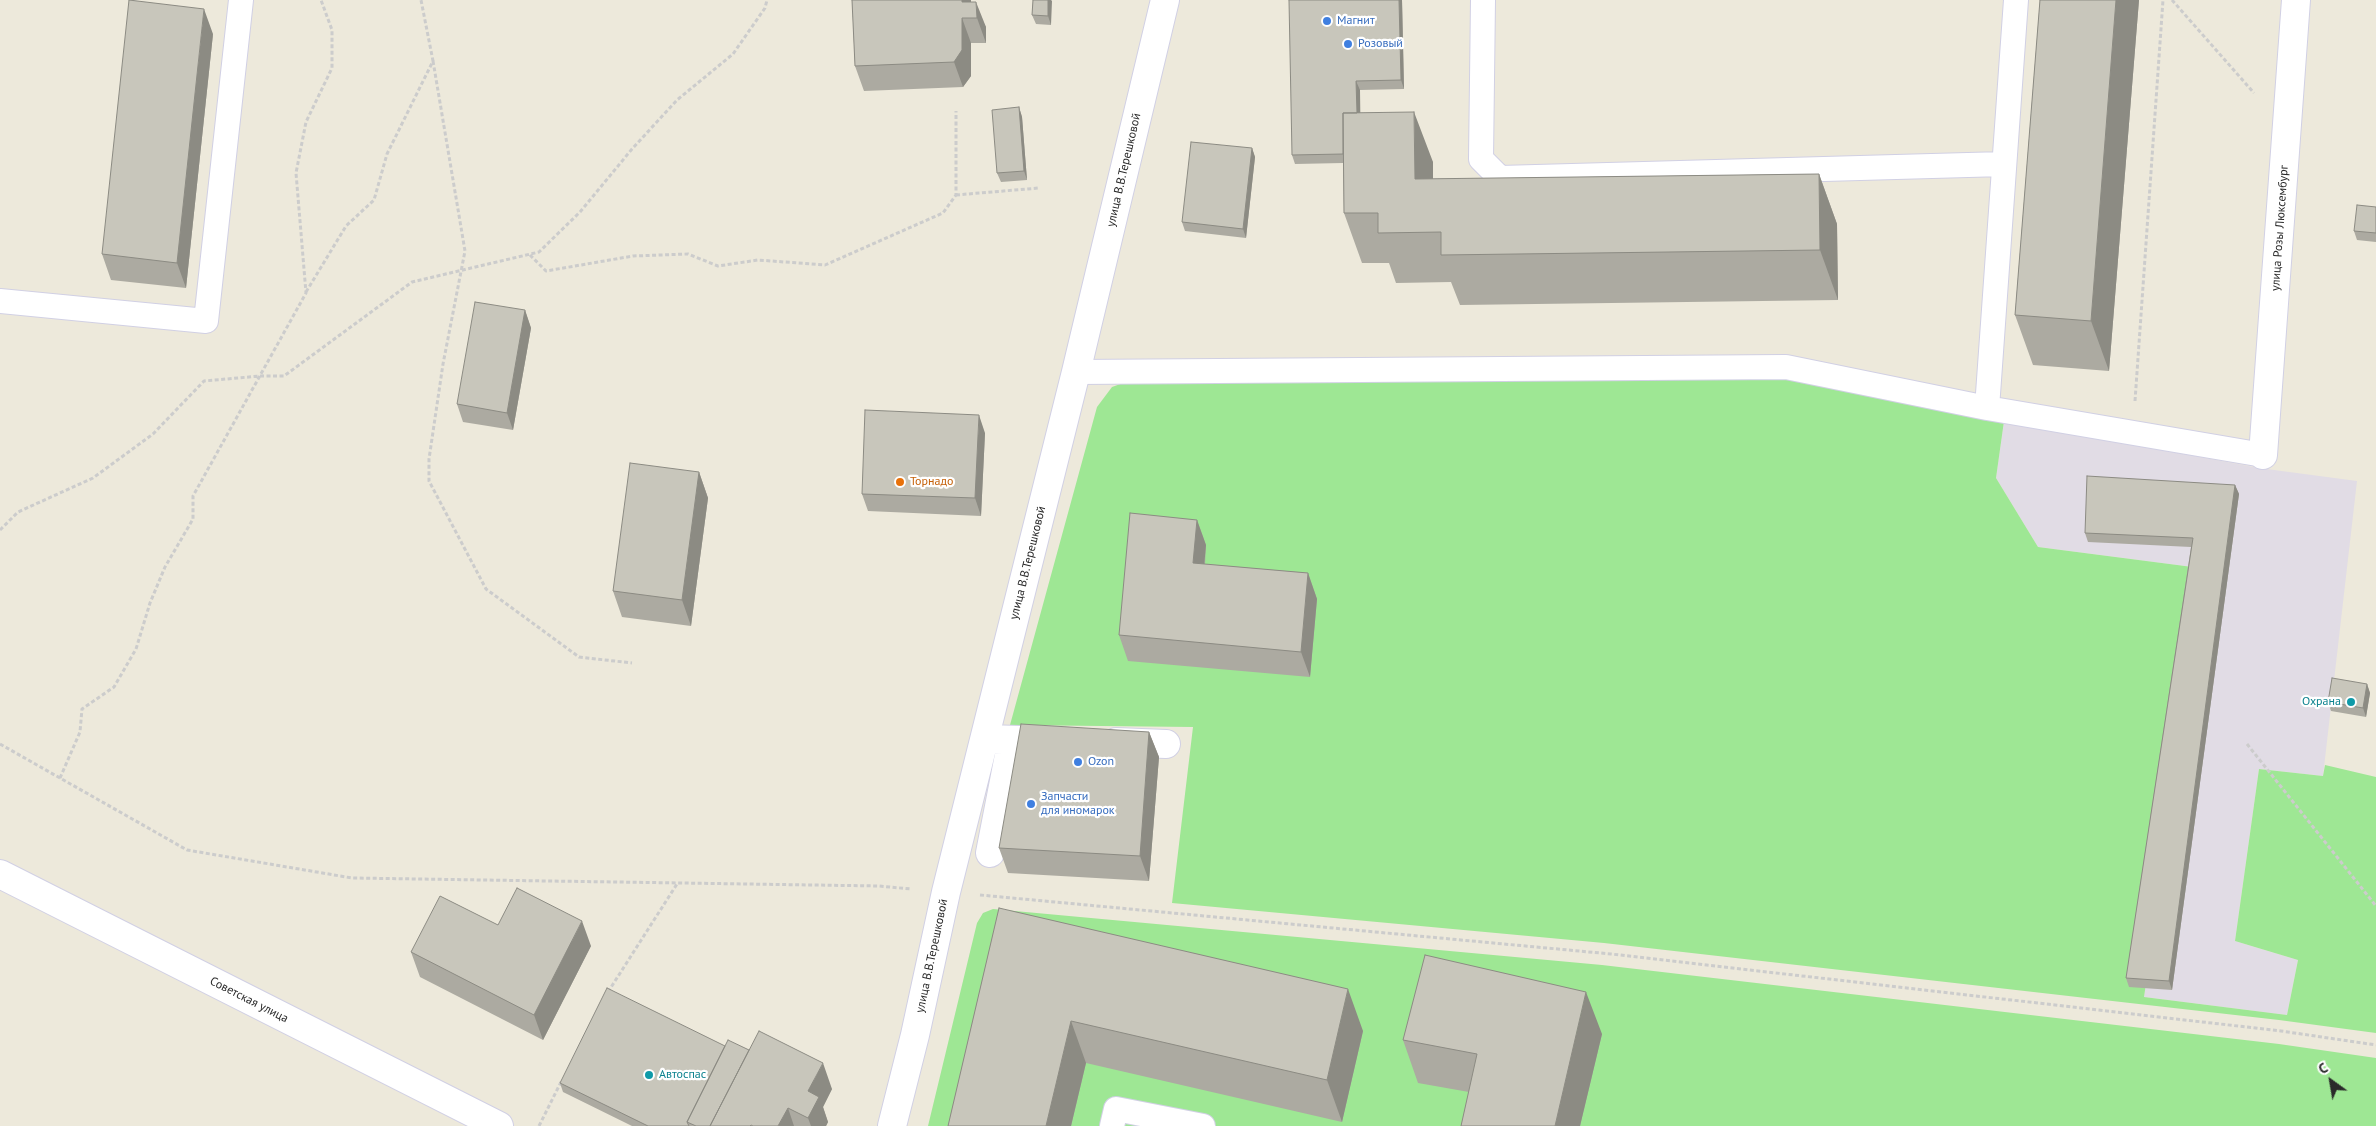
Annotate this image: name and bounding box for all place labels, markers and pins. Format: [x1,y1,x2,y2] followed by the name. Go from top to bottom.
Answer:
[1337,14,1375,28] place label: Магнит
[1321,15,1333,27] marker: Магнит
[1358,37,1403,51] place label: Розовый
[1342,38,1354,50] marker: Розовый
[910,475,953,489] place label: Торнадо
[894,476,906,488] marker: Торнадо
[2302,695,2341,709] place label: Охрана
[2345,696,2357,708] marker: Охрана
[1088,755,1114,769] place label: Ozon
[1072,756,1084,768] marker: Ozon
[1041,790,1115,818] place label: Запчасти для иномарок
[1025,798,1037,810] marker: Запчасти для иномарок
[659,1068,706,1082] place label: Автоспас
[643,1069,655,1081] marker: Автоспас

